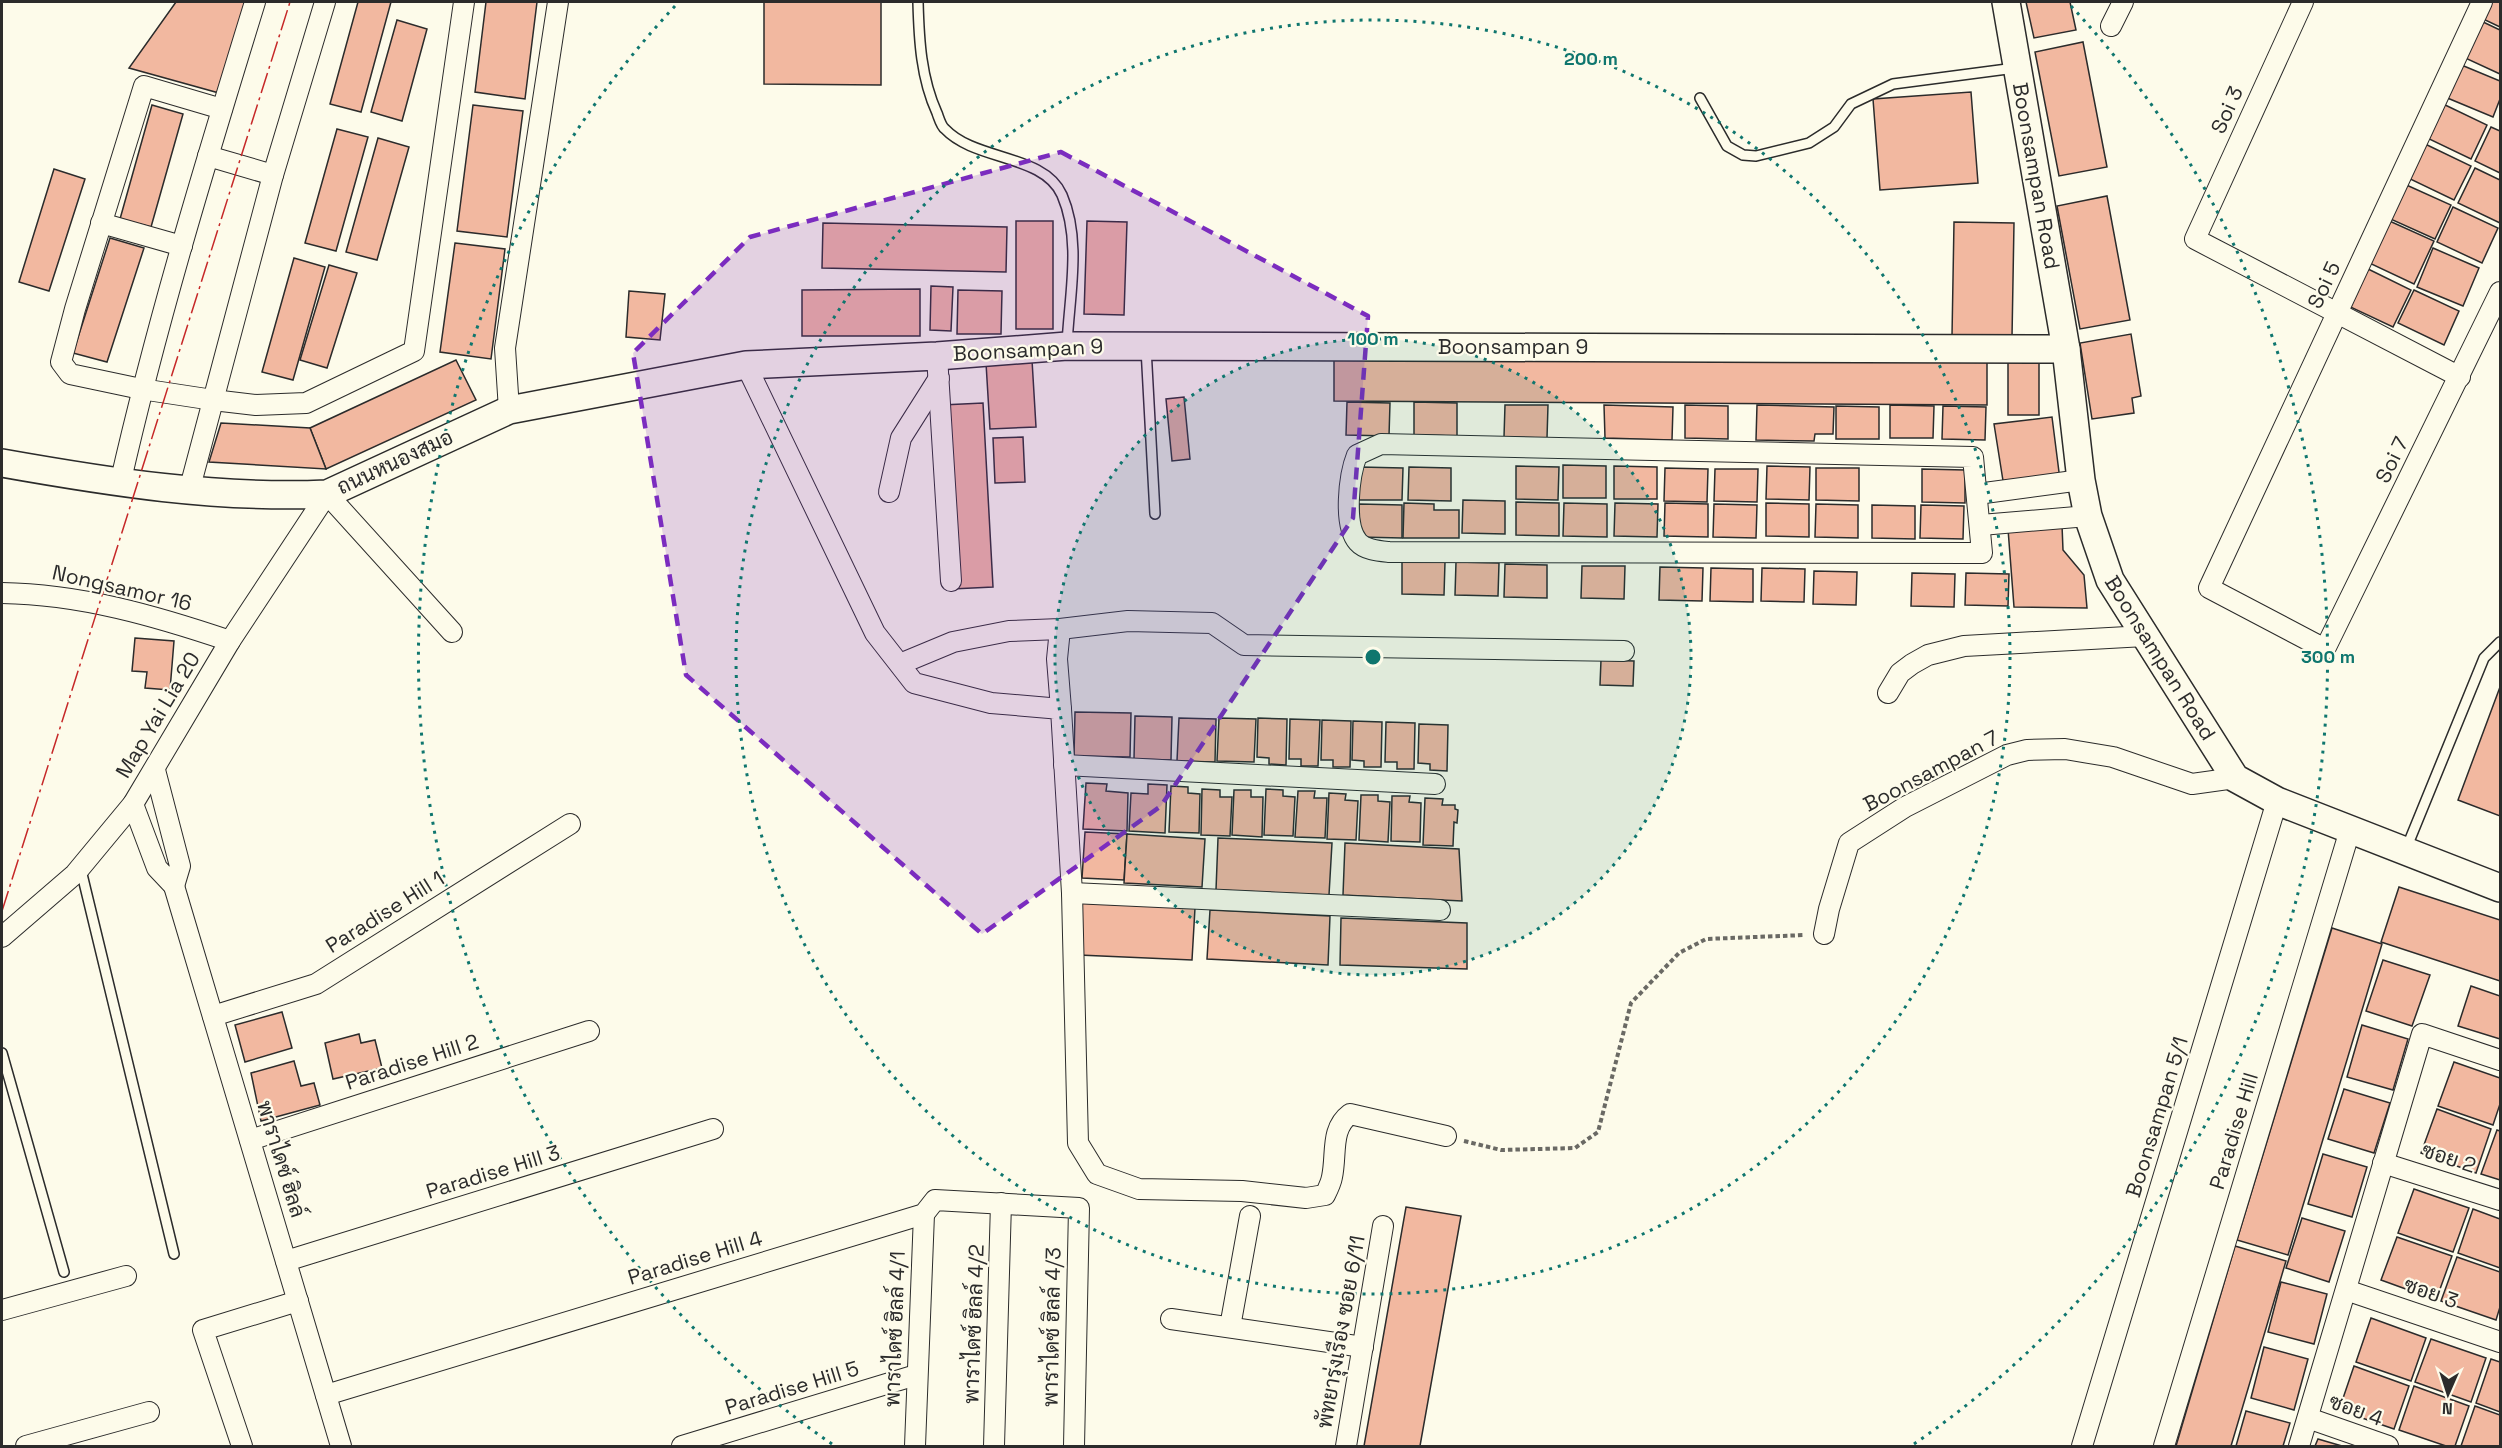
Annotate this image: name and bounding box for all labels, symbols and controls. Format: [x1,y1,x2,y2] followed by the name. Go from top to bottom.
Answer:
[1564,47,1618,70] text: 200 m
[2007,80,2066,271] street label: Boonsampan Road
[2204,82,2249,138] street label: Soi 3
[2301,257,2346,313] street label: Soi 5
[1347,327,1399,350] text: 100 m
[952,332,1104,367] street label: Boonsampan 9
[1438,333,1588,360] street label: Boonsampan 9
[332,423,457,500] street label: ถนนหนองสมอ
[2369,432,2414,487] street label: Soi 7
[50,558,194,617] street label: Nongsamor 16
[2099,570,2222,745] street label: Boonsampan Road
[2301,645,2355,668] text: 300 m
[109,647,206,783] street label: Map Yai Lia 20
[1363,647,1383,667] centre of rings
[1858,723,2003,818] street label: Boonsampan 7
[320,864,449,959] street label: Paradise Hill 1
[342,1027,482,1096] street label: Paradise Hill 2
[2119,1033,2194,1201] street label: Boonsampan 5/1
[2203,1069,2264,1192] street label: Paradise Hill
[251,1097,312,1221] street label: พาราไดซ์ ฮิลล์
[2419,1136,2480,1179] street label: ซอย 2
[423,1138,563,1205] street label: Paradise Hill 3
[624,1224,765,1291] street label: Paradise Hill 4
[1310,1233,1372,1431] street label: พัทยารุ่งเรือง ซอย 6/11
[957,1244,990,1404] street label: พาราไดซ์ ฮิลล์ 4/2
[1037,1247,1066,1407] street label: พาราไดซ์ ฮิลล์ 4/3
[878,1251,911,1407] street label: พาราไดซ์ ฮิลล์ 4/1
[2401,1271,2462,1314] street label: ซอย 3
[722,1354,862,1421] street label: Paradise Hill 5
[2418,1364,2478,1424] north arrow
[2325,1387,2387,1432] street label: ซอย 4
[2441,1398,2453,1419] text: N

